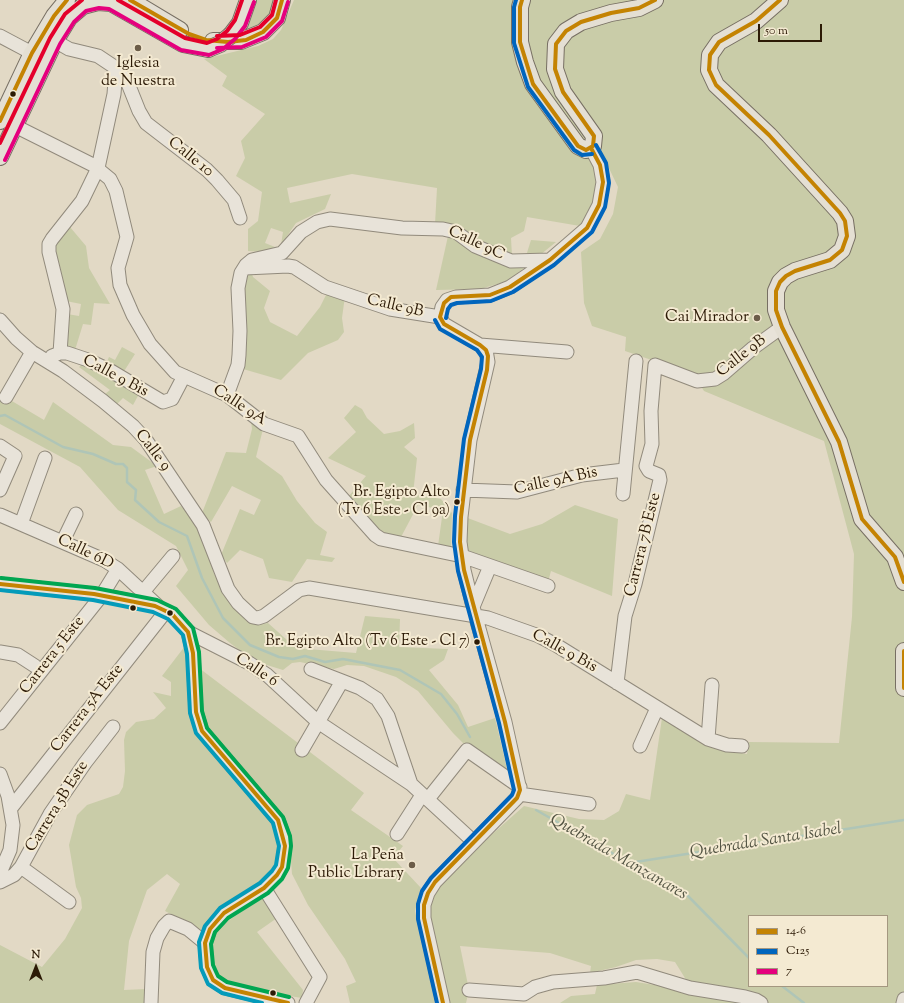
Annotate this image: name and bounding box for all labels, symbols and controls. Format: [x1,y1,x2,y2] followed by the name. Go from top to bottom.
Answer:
[760,16,824,42] scale bar
[765,22,788,40] text: 50 m
[133,43,143,53] marker: Iglesia de Nuestra
[101,54,175,92] place label: Iglesia de Nuestra
[8,89,18,99] unlabelled marker
[163,134,217,182] street label: Calle 10
[445,223,507,265] street label: Calle 9C
[365,291,425,323] street label: Calle 9B
[665,308,749,328] place label: Cai Mirador
[752,313,762,323] marker: Cai Mirador
[713,332,771,382] street label: Calle 9B
[79,352,151,402] street label: Calle 9 Bis
[208,381,270,431] street label: Calle 9A
[130,426,174,476] street label: Calle 9
[513,464,599,500] street label: Calle 9A Bis
[338,484,450,519] place label: Br. Egipto Alto (Tv 6 Este - Cl 9a)
[622,491,666,599] street label: Carrera 7B Este
[452,497,462,507] marker: Br. Egipto Alto (Tv 6 Este - Cl 9a)
[54,531,116,575] street label: Calle 6D
[128,603,138,613] unlabelled marker
[165,608,175,618] unlabelled marker
[17,613,89,699] street label: Carrera 5 Este
[528,626,600,678] street label: Calle 9 Bis
[265,633,470,651] place label: Br. Egipto Alto (Tv 6 Este - Cl 7)
[472,637,482,647] marker: Br. Egipto Alto (Tv 6 Este - Cl 7)
[231,650,281,692] street label: Calle 6
[48,661,128,757] street label: Carrera 5A Este
[22,758,94,856] street label: Carrera 5B Este
[546,810,690,906] water label: Quebrada Manzanares
[689,820,843,864] water label: Quebrada Santa Isabel
[308,846,404,884] place label: La Peña Public Library
[407,860,417,870] marker: La Peña Public Library
[748,915,888,987] legend
[786,922,806,940] text: 14-6
[786,942,809,960] text: C125
[16,947,56,987] north arrow
[32,947,40,963] text: N
[786,962,792,980] text: 7
[268,988,278,998] unlabelled marker

